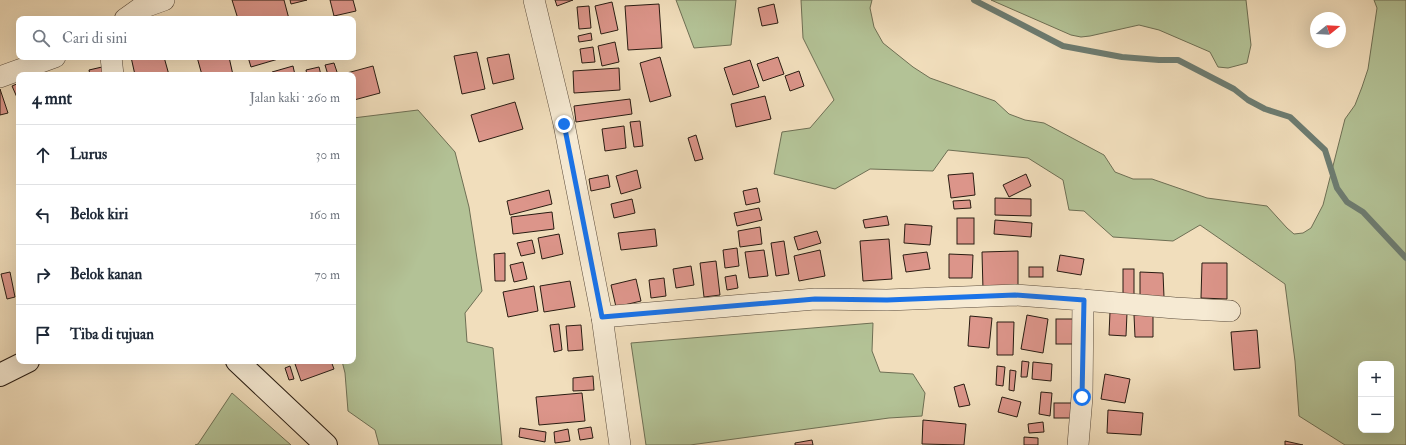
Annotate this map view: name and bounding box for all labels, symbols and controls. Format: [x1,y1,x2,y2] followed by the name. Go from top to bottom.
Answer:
[1310,12,1346,48] north arrow
[16,16,356,60] search box
[30,27,52,49] icon: search
[62,29,127,48] text: Cari di sini
[32,88,72,109] text: 4 mnt
[250,90,340,106] text: Jalan kaki · 260 m
[555,115,573,133] route end
[32,144,54,166] icon: ahead
[70,145,107,164] text: Lurus
[316,147,340,163] text: 30 m
[32,204,54,226] icon: left
[70,205,128,224] text: Belok kiri
[309,207,340,223] text: 160 m
[32,264,54,286] icon: right
[70,265,142,284] text: Belok kanan
[315,267,340,283] text: 70 m
[32,324,54,346] icon: arrive
[70,325,154,344] text: Tiba di tujuan
[1358,361,1394,433] map controls
[1358,361,1394,397] button: +
[1073,388,1091,406] route start
[1358,397,1394,433] button: −

